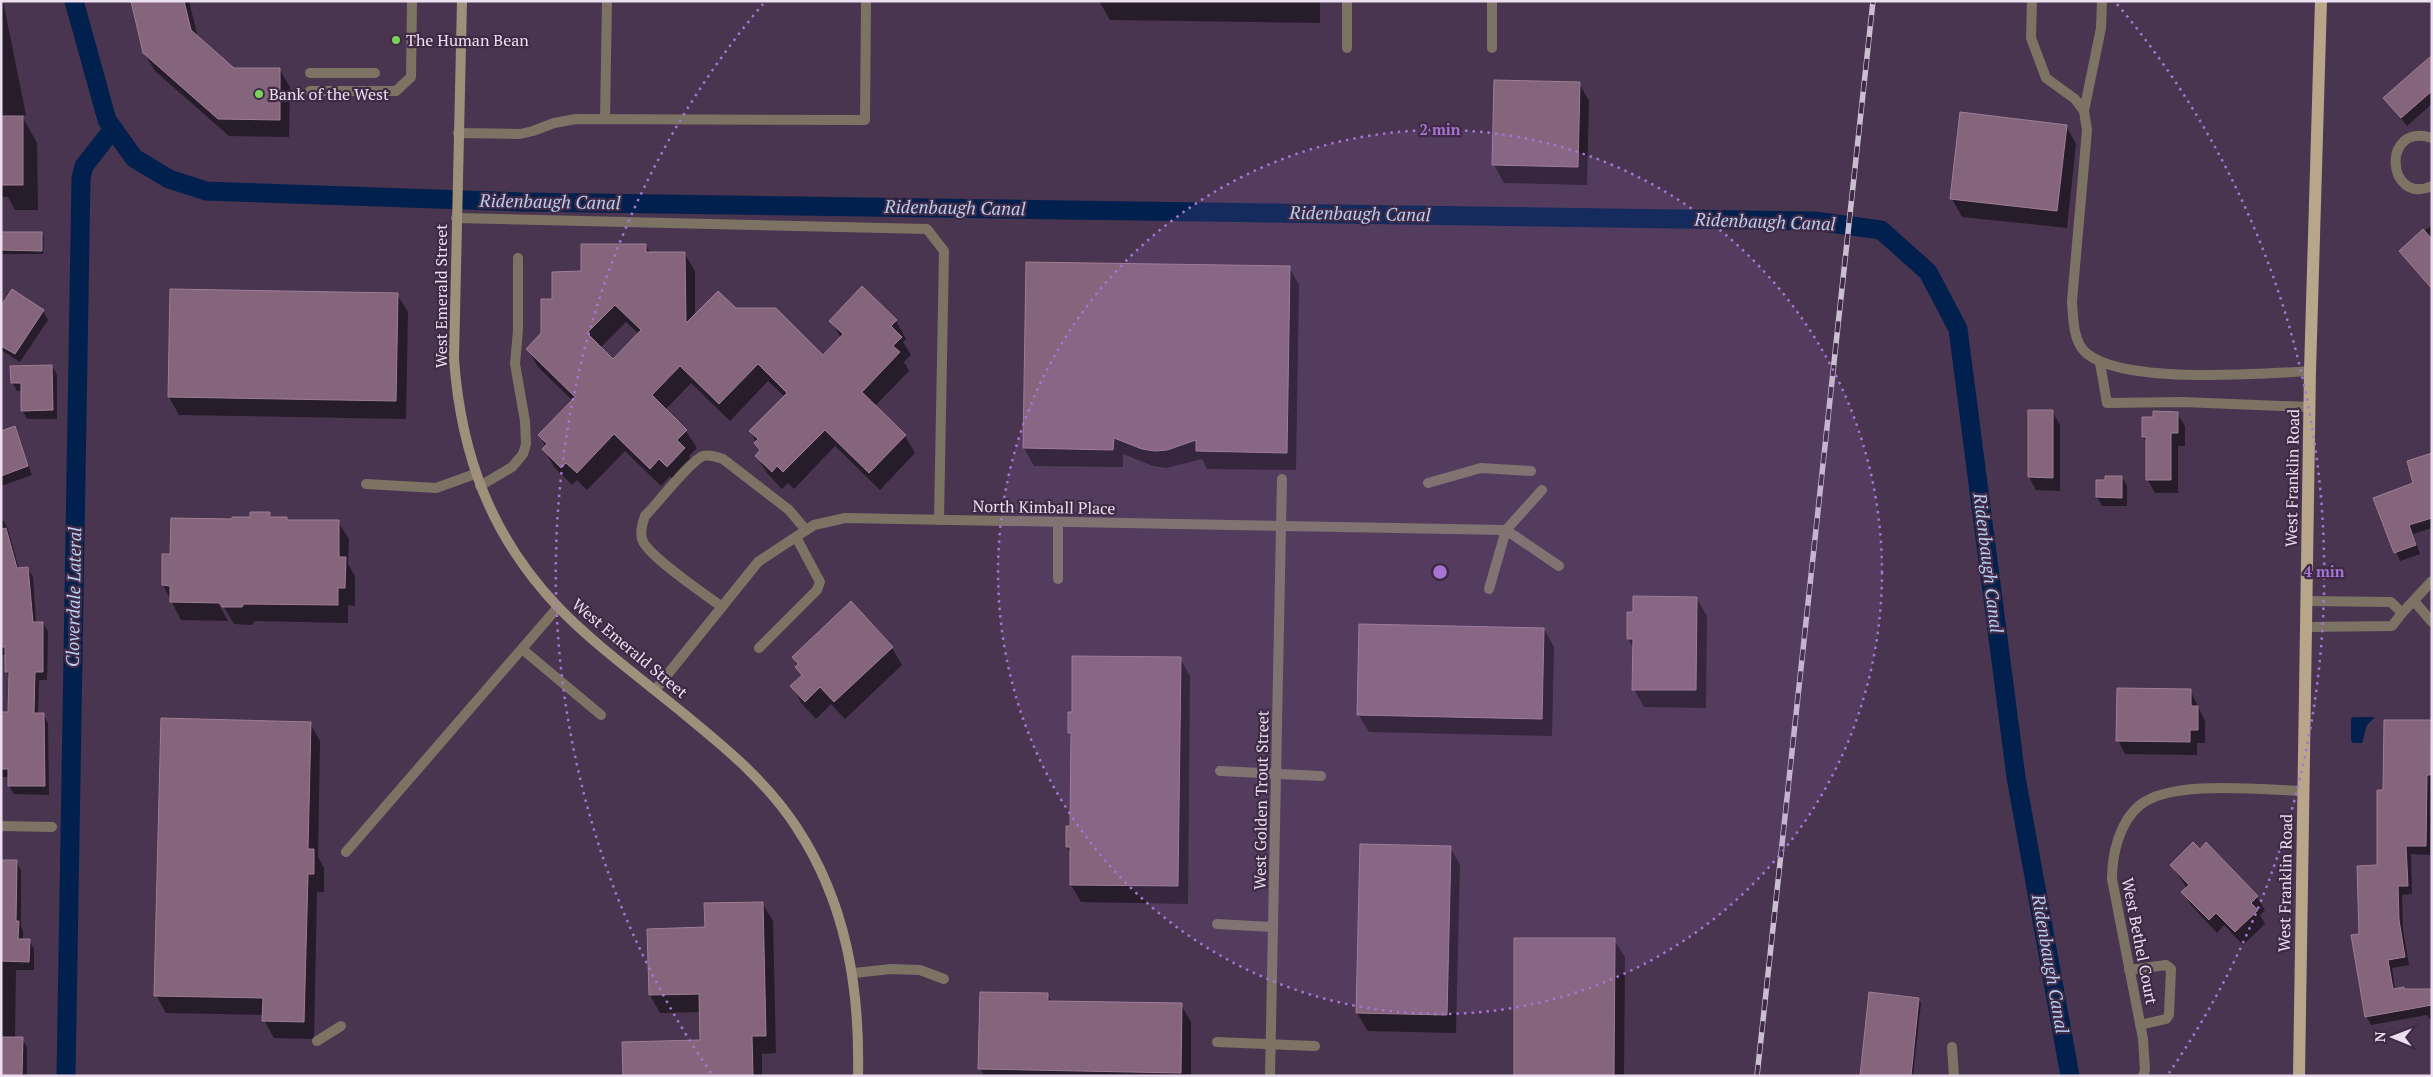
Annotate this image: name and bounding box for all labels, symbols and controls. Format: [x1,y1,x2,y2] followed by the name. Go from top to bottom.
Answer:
[406,29,529,51] place label: The Human Bean
[390,34,402,46] marker: The Human Bean
[269,83,389,105] place label: Bank of the West
[253,88,265,100] marker: Bank of the West
[1419,119,1461,139] text: 2 min
[478,188,621,214] water label: Ridenbaugh Canal
[883,194,1026,220] water label: Ridenbaugh Canal
[1288,200,1431,226] water label: Ridenbaugh Canal
[1693,207,1836,235] water label: Ridenbaugh Canal
[430,224,452,368] street label: West Emerald Street
[2280,409,2304,547] street label: West Franklin Road
[1968,490,2010,634] water label: Ridenbaugh Canal
[972,495,1116,519] street label: North Kimball Place
[60,527,86,667] water label: Cloverdale Lateral
[2303,561,2345,581] text: 4 min
[1431,563,1449,581] centre of rings
[568,593,692,703] street label: West Emerald Street
[1248,710,1274,890] street label: West Golden Trout Street
[2273,814,2297,952] street label: West Franklin Road
[2117,876,2163,1006] street label: West Bethel Court
[2027,891,2075,1035] water label: Ridenbaugh Canal
[2368,1012,2418,1062] north arrow
[2370,1031,2389,1042] text: N

